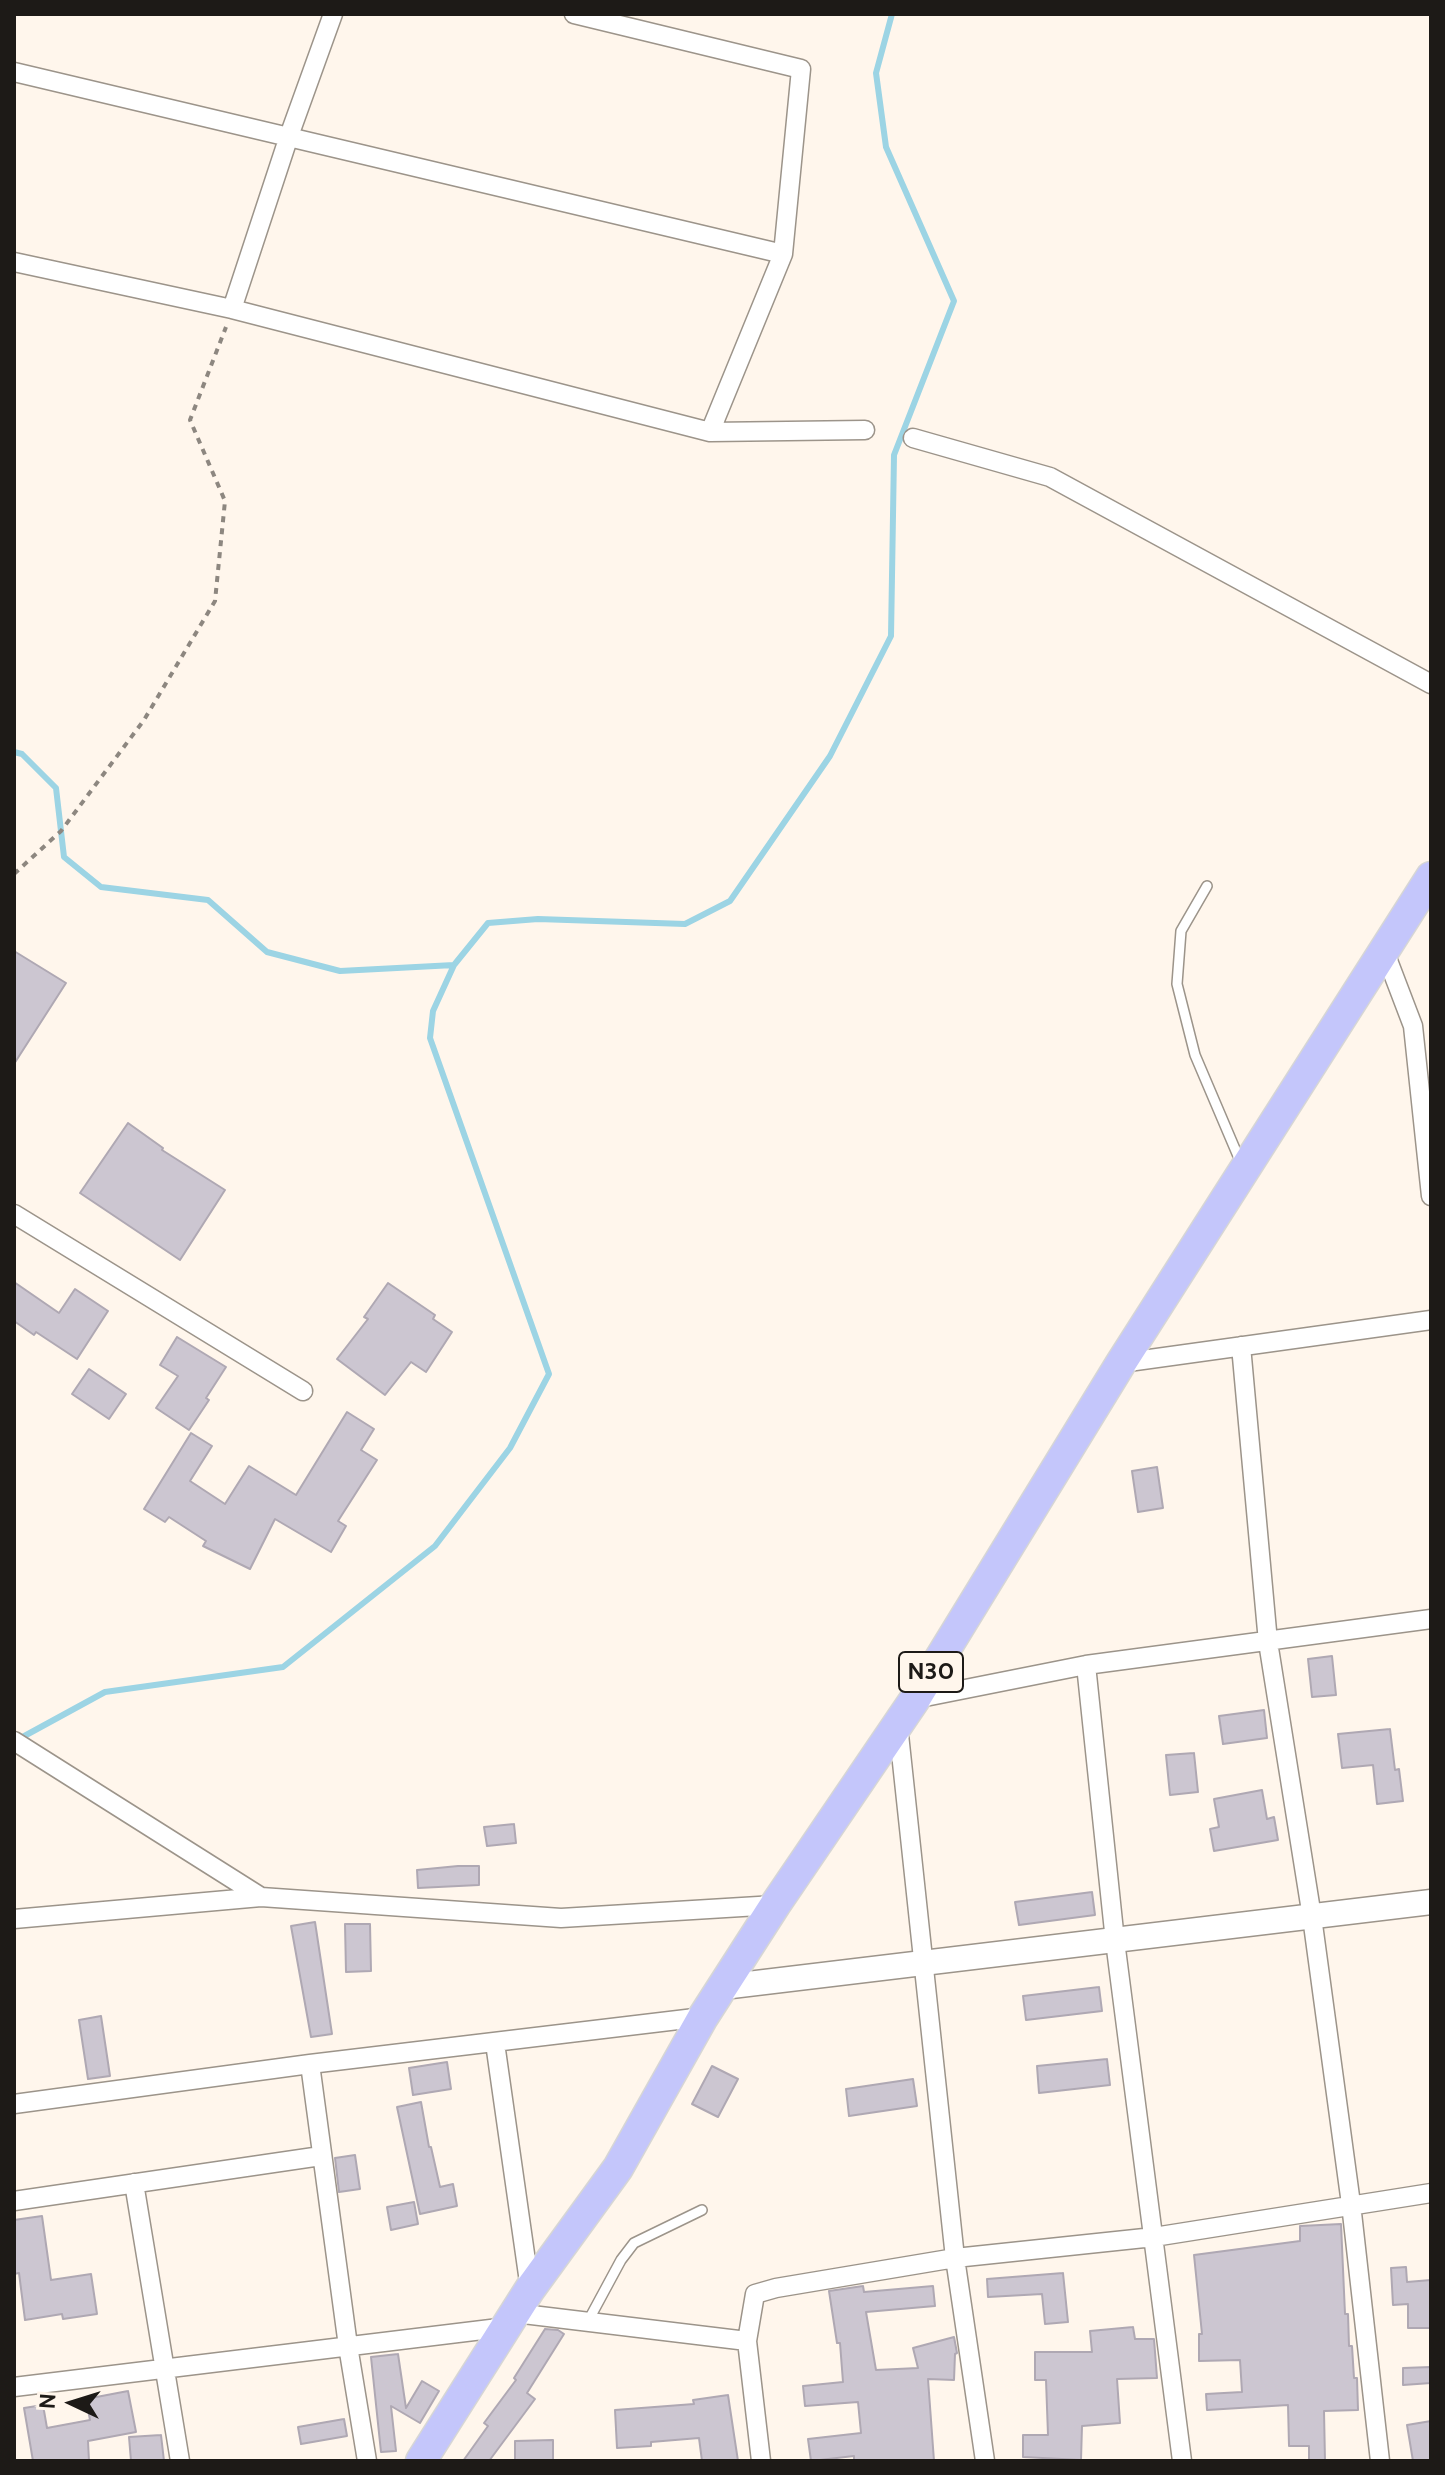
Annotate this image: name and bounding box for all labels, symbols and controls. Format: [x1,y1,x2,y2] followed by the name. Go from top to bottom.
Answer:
[899,1652,963,1692] road number: N30
[32,2363,112,2443] north arrow
[34,2393,62,2410] text: N

